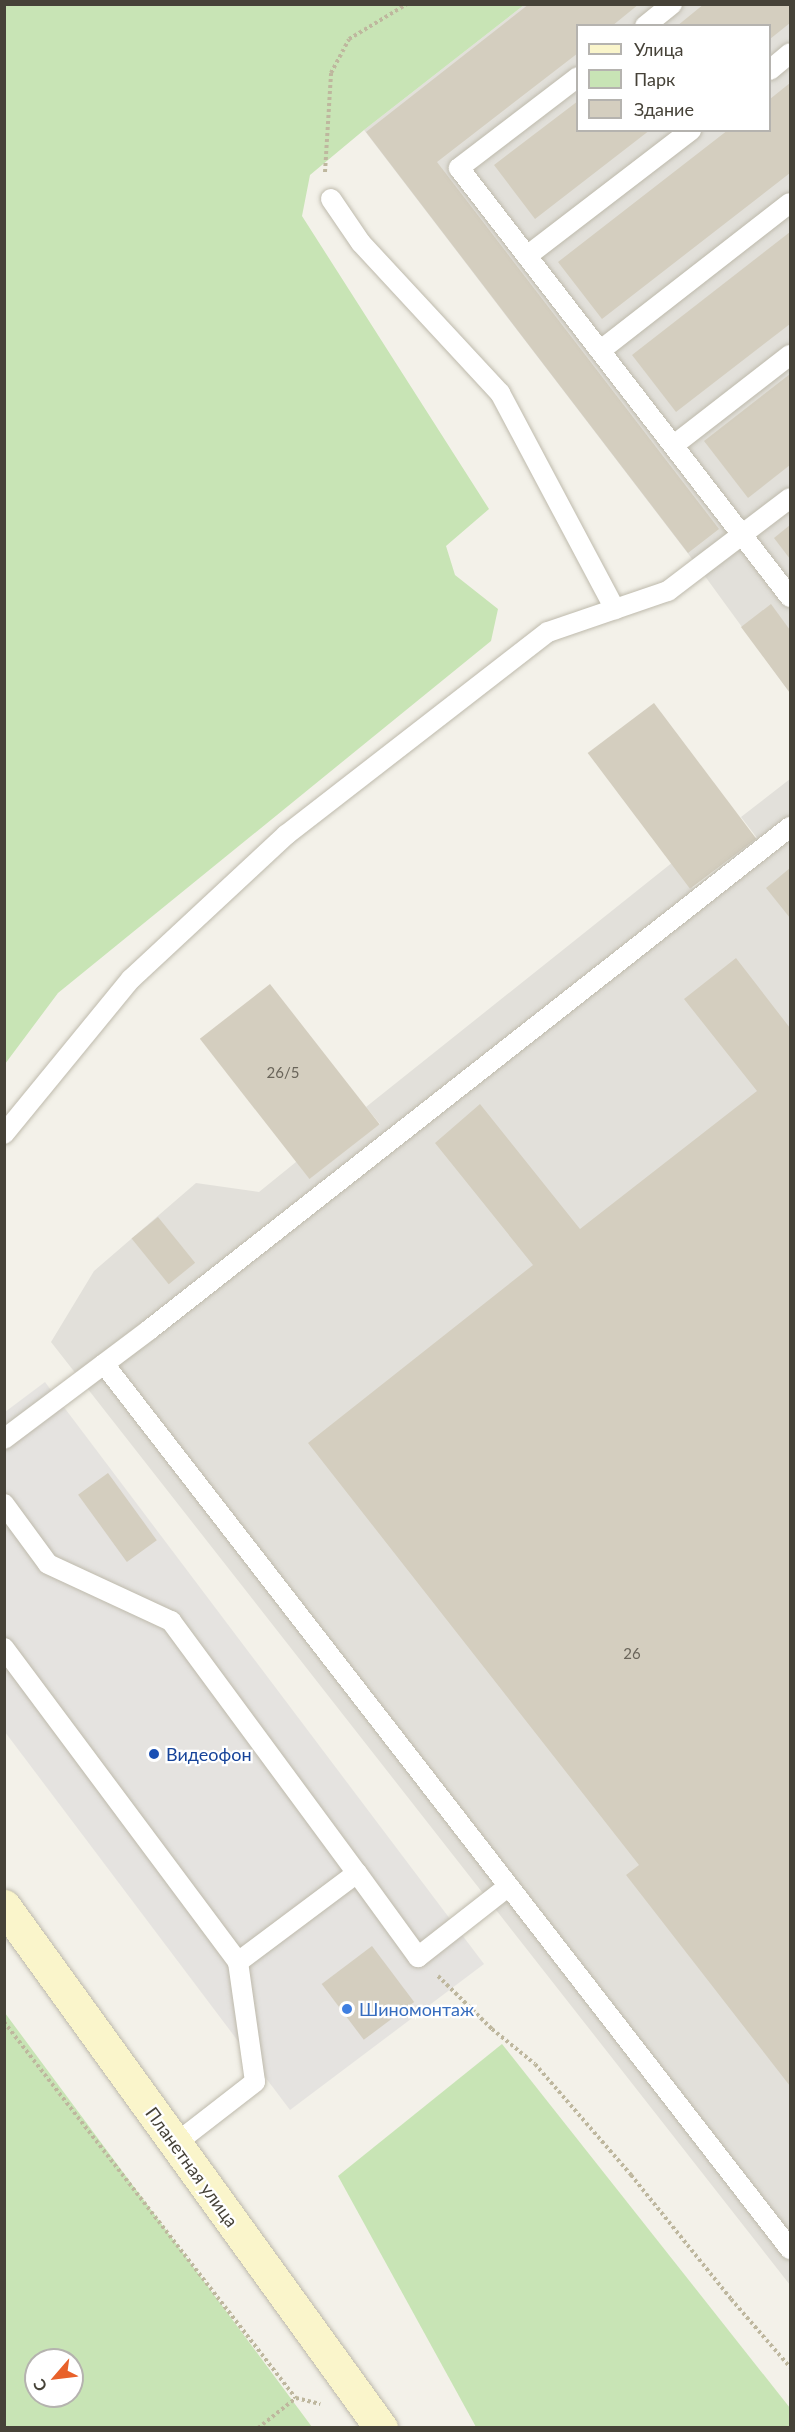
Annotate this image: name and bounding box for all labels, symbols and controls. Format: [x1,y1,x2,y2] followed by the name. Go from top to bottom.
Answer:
[576,24,771,132] legend
[634,38,684,60] text: Улица
[634,68,675,90] text: Парк
[634,98,694,120] text: Здание
[267,1064,299,1082] house number: 26/5
[623,1645,641,1663] house number: 26
[166,1743,252,1765] place label: Видеофон
[147,1747,161,1761] marker: Видеофон
[359,1998,474,2020] place label: Шиномонтаж
[340,2002,354,2016] marker: Шиномонтаж
[141,2103,243,2231] street label: Планетная улица
[24,2348,84,2408] north arrow
[29,2377,50,2395] text: С

